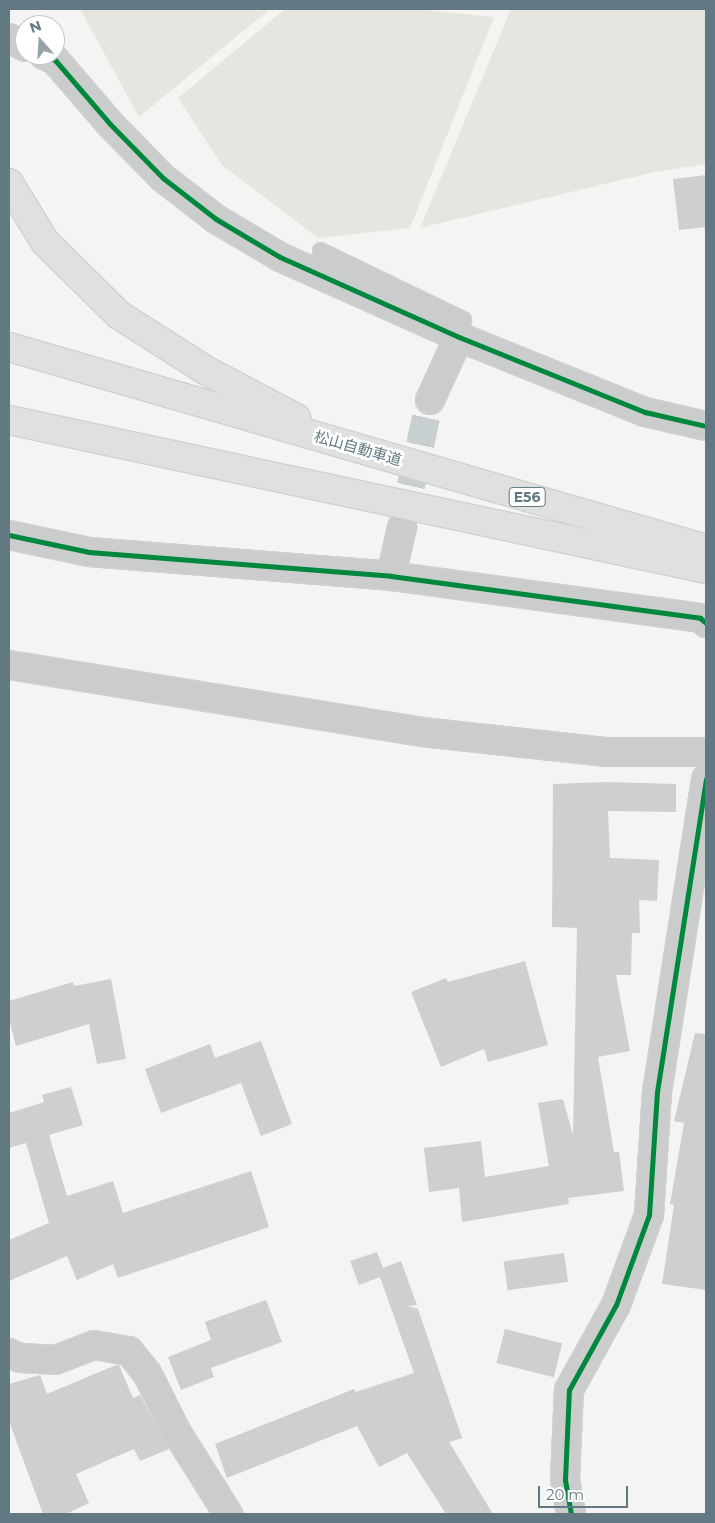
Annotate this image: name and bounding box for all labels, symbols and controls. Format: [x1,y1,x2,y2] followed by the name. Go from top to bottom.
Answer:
[15,15,65,65] north arrow
[27,16,44,37] text: N
[312,427,404,469] street label: 松山自動車道
[508,486,546,508] road number: E56
[540,1476,630,1508] scale bar
[546,1485,584,1504] text: 20 m

